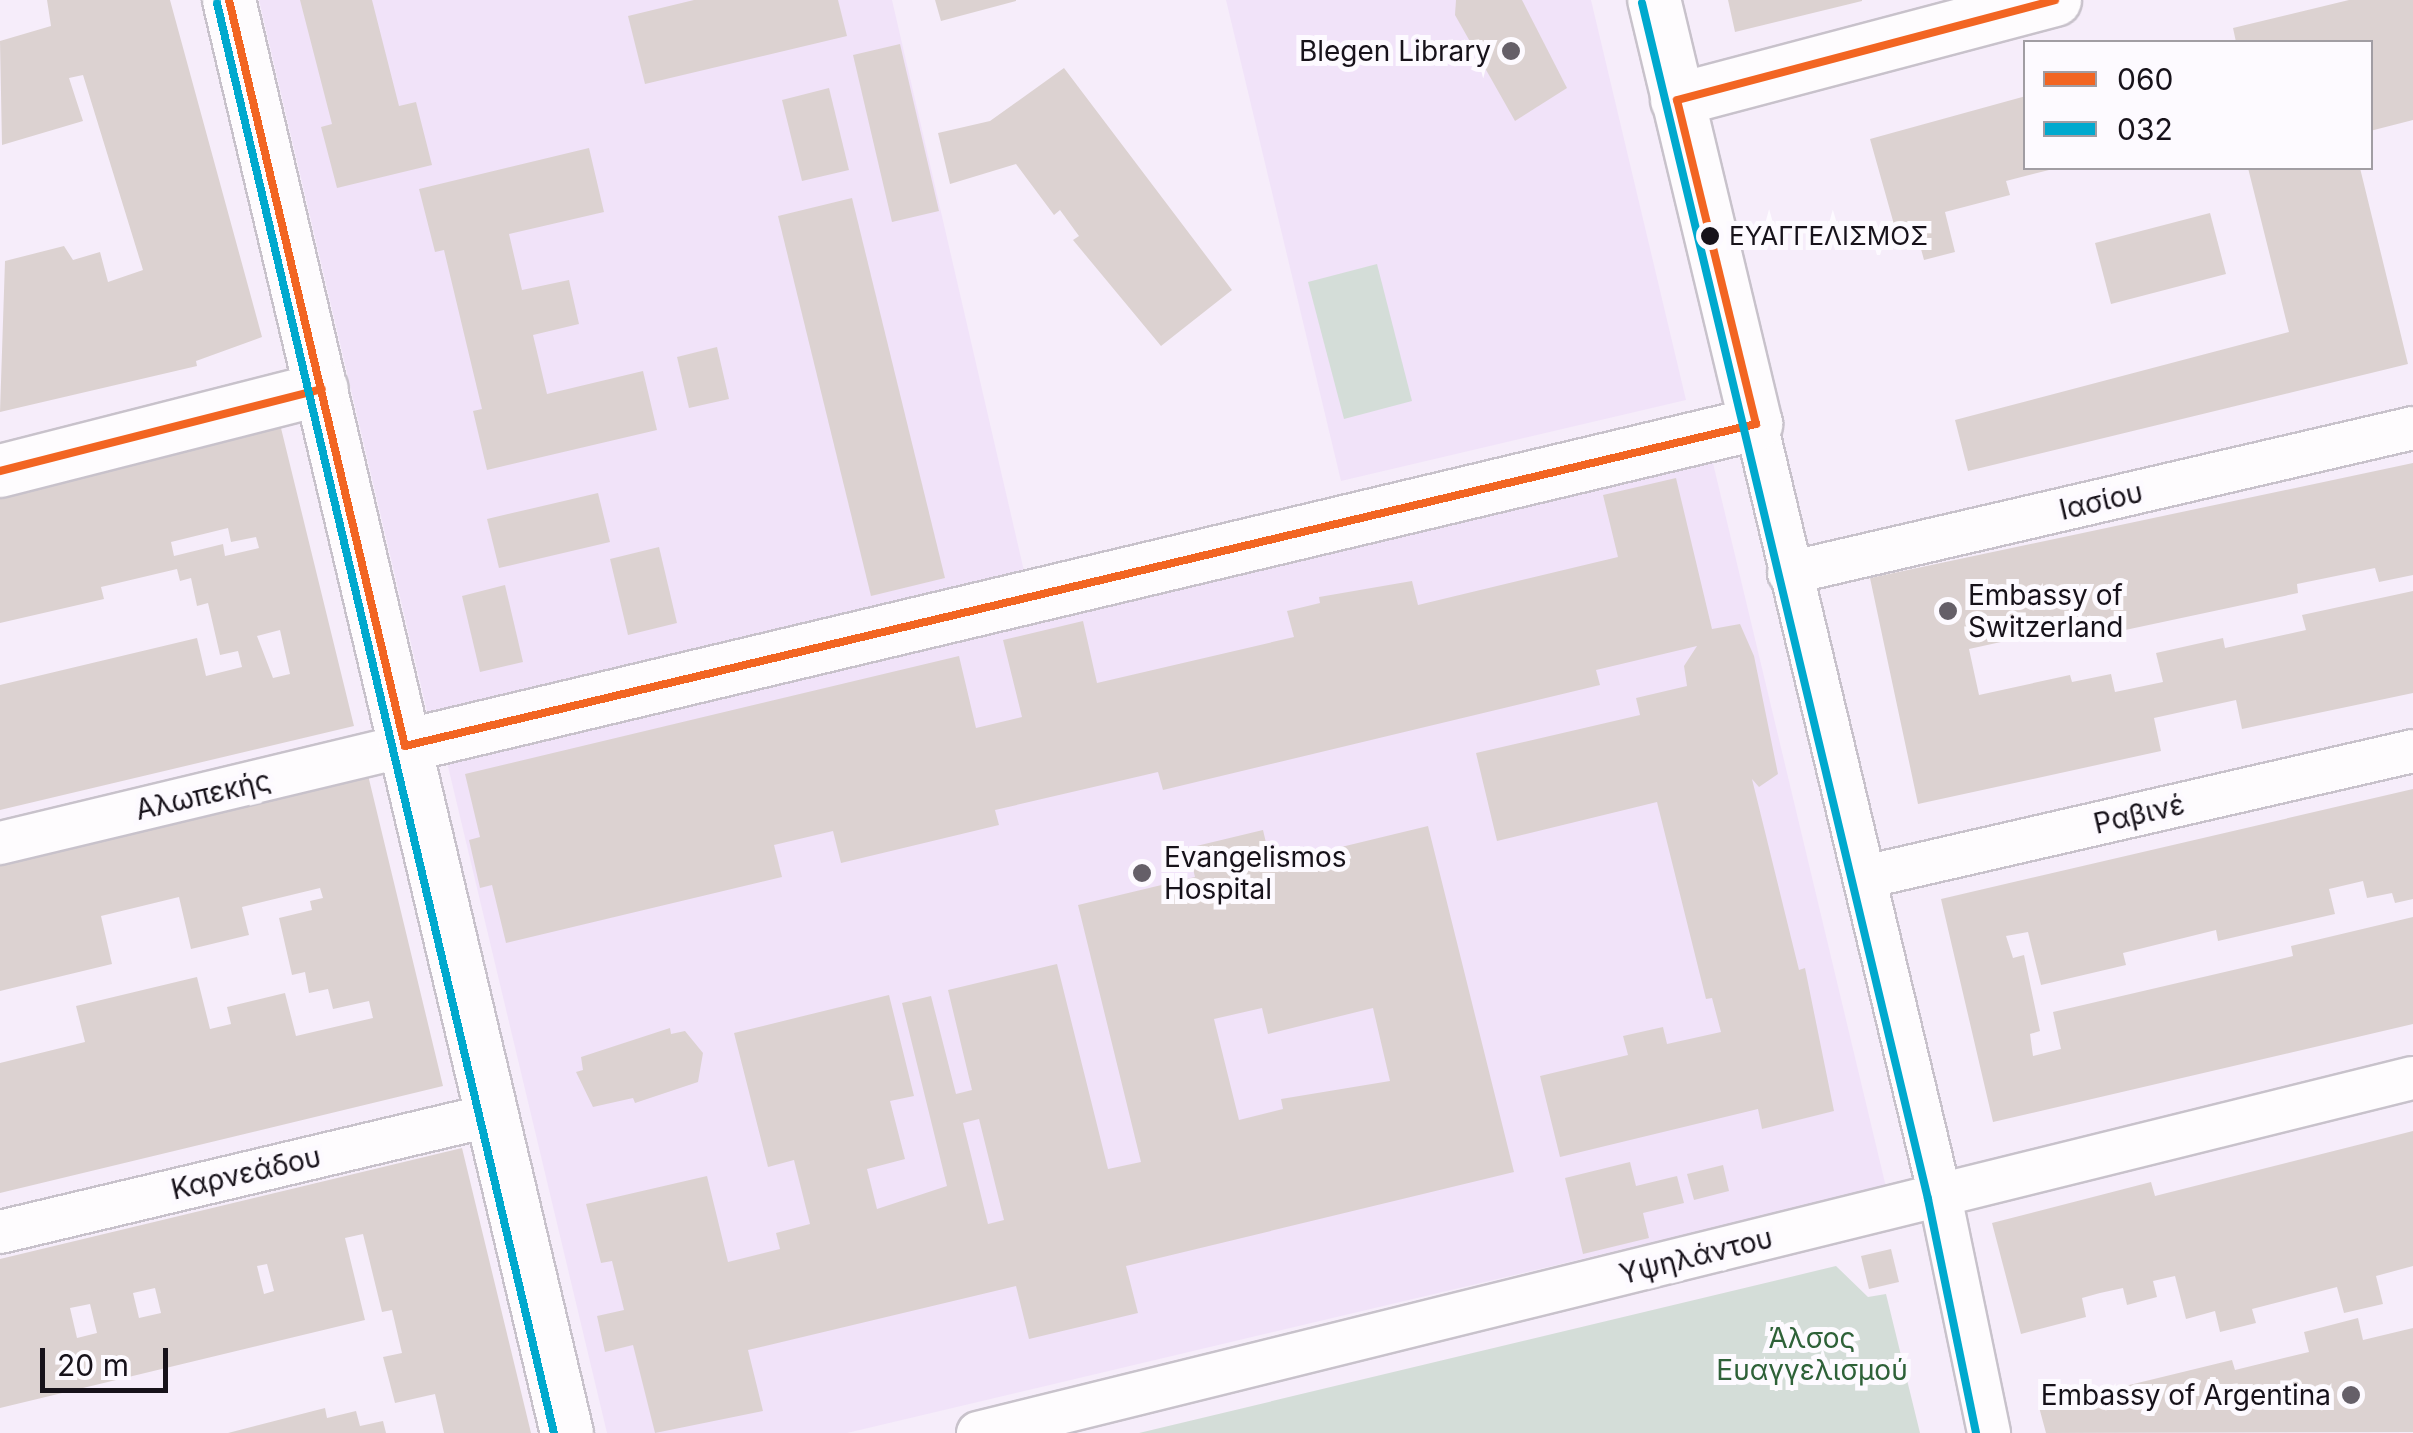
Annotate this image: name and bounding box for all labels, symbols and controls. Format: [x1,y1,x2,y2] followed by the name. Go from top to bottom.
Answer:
[1299,34,1491,68] place label: Blegen Library
[1500,40,1522,62] marker: Blegen Library
[2023,40,2373,170] legend
[2117,61,2173,97] text: 060
[2117,111,2173,147] text: 032
[1729,220,1928,252] place label: ΕΥΑΓΓΕΛΙΣΜΟΣ
[1700,226,1720,246] marker: ΕΥΑΓΓΕΛΙΣΜΟΣ
[2056,475,2146,527] street label: Ιασίου
[1968,578,2123,644] place label: Embassy of Switzerland
[1937,600,1959,622] marker: Embassy of Switzerland
[132,763,274,827] street label: Αλωπεκής
[2090,787,2188,841] street label: Ραβινέ
[1164,840,1347,906] place label: Evangelismos Hospital
[1129,860,1155,886] marker: Evangelismos Hospital
[168,1139,324,1207] street label: Καρνεάδου
[1616,1221,1776,1291] street label: Υψηλάντου
[1716,1321,1908,1387] park label: Άλσος Ευαγγελισμού
[45,1328,172,1390] scale bar
[57,1347,129,1383] text: 20 m
[2041,1378,2331,1412] place label: Embassy of Argentina
[2340,1384,2362,1406] marker: Embassy of Argentina

